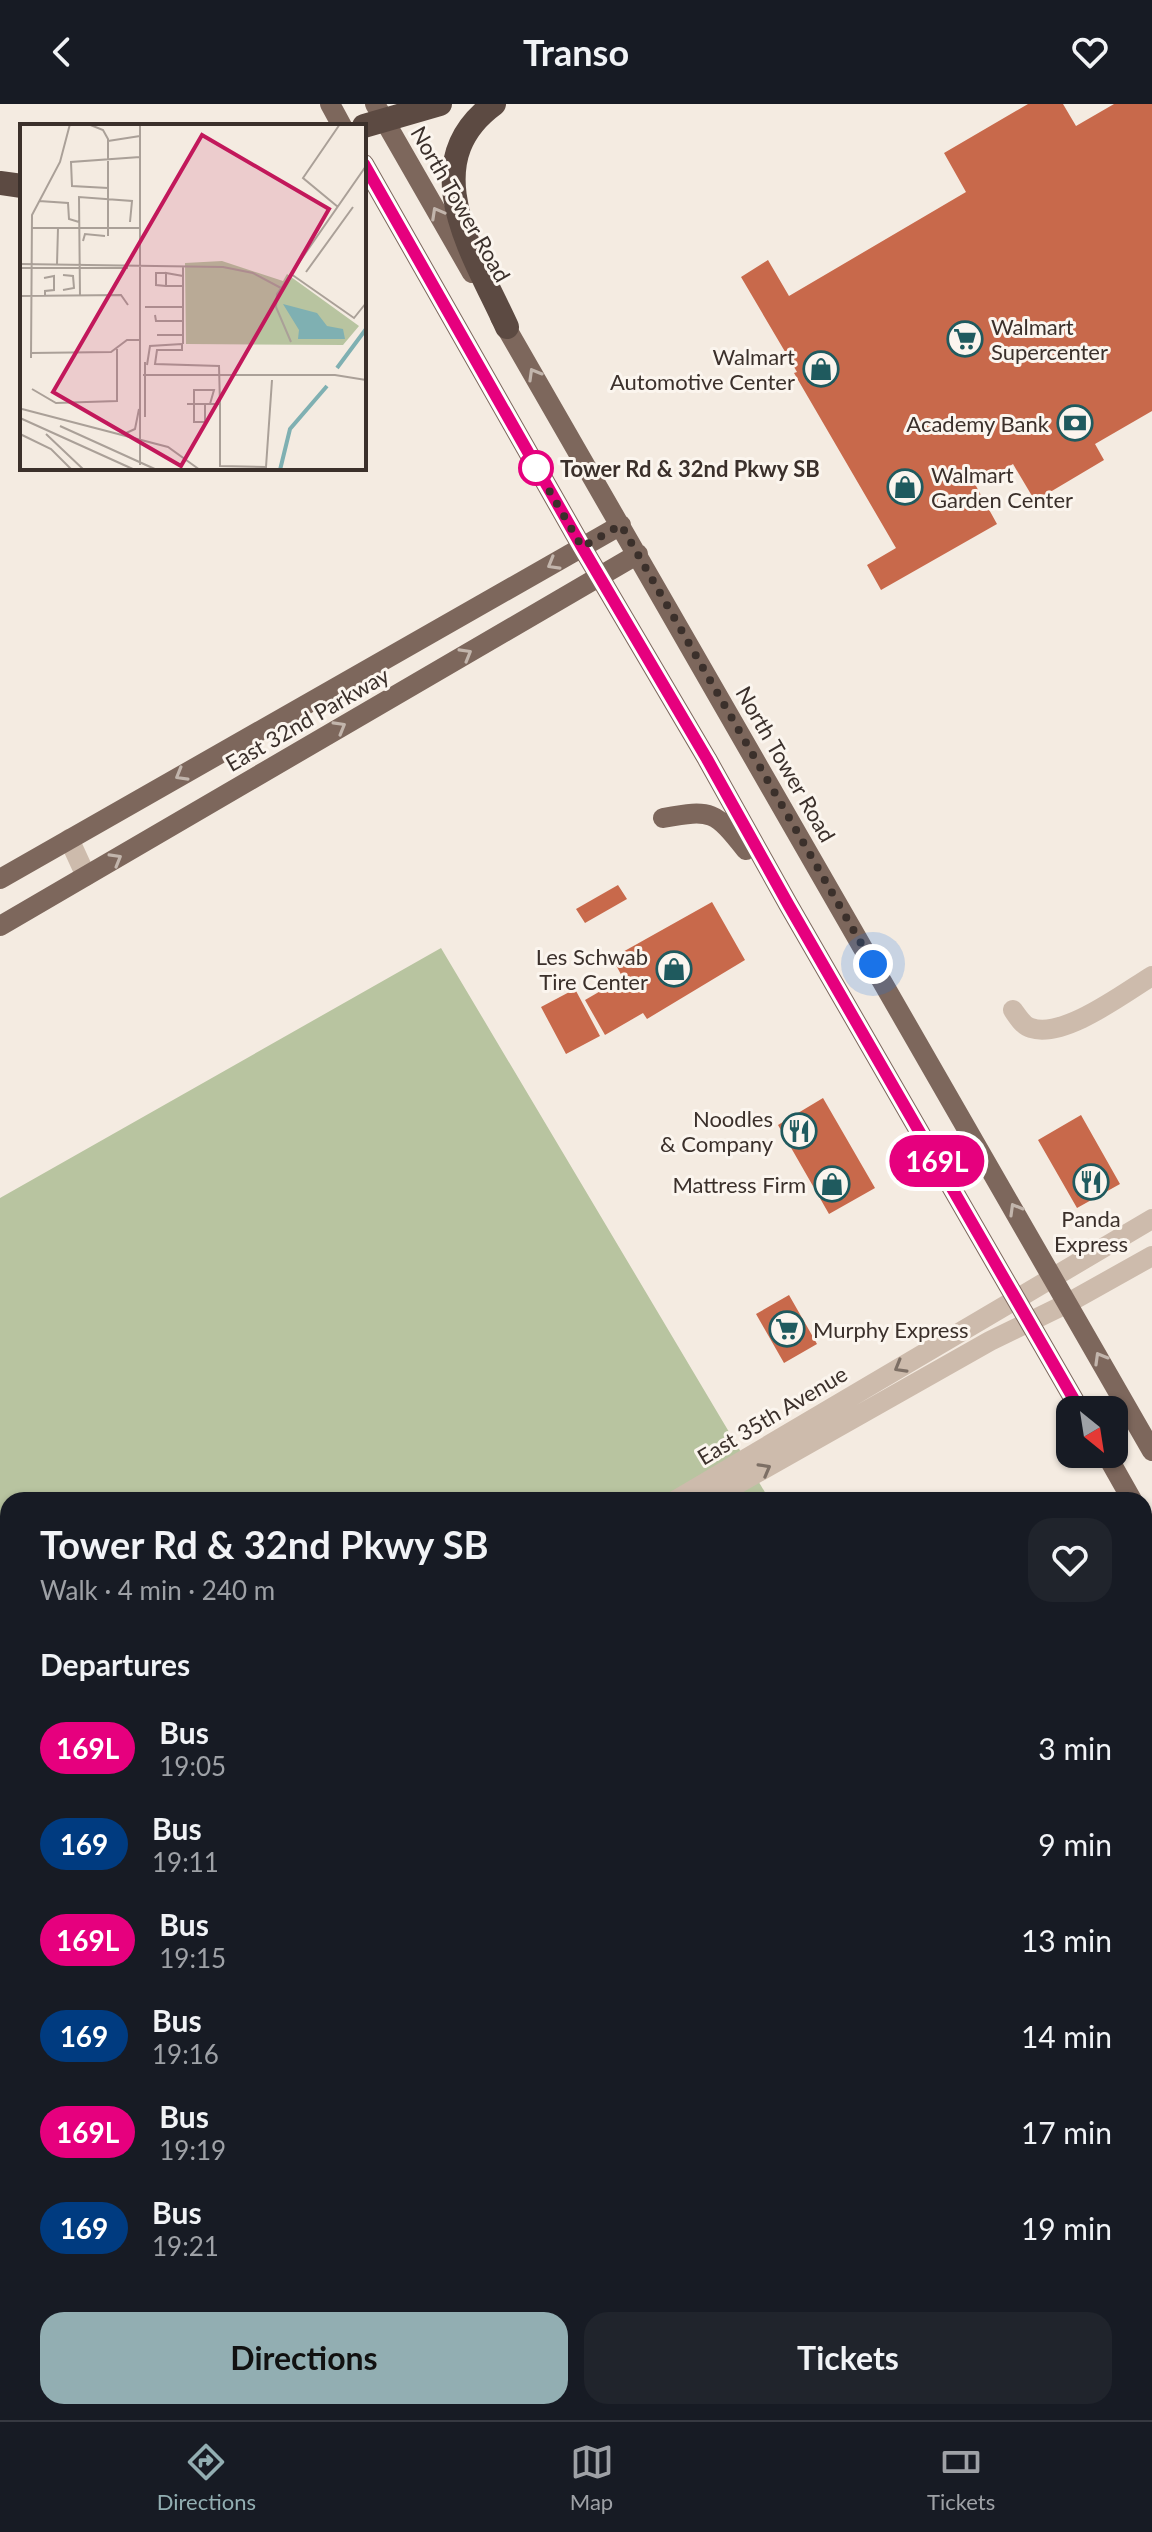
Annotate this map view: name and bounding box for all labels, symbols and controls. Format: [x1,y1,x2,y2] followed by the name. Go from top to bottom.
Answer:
[40,30,84,74] icon: back
[523,30,629,74] text: Transo
[1068,30,1112,74] icon: heart
[405,121,517,287] street label: North Tower Road
[20,124,366,470] inset map
[431,207,446,221] one-way arrow
[991,313,1108,365] place label: Walmart Supercenter
[946,320,984,358] supermarket icon: Walmart Supercenter
[610,343,795,395] place label: Walmart Automotive Center
[802,350,840,388] shop icon: Walmart Automotive Center
[528,368,544,383] one-way arrow
[1056,404,1094,442] bank icon: Academy Bank
[906,410,1050,437] place label: Academy Bank
[519,451,553,485] marker: Tower Rd & 32nd Pkwy SB
[560,455,820,482] place label: Tower Rd & 32nd Pkwy SB
[931,461,1073,513] place label: Walmart Garden Center
[886,468,924,506] shop icon: Walmart Garden Center
[547,554,561,569] one-way arrow
[458,648,472,664] one-way arrow
[220,661,394,777] street label: East 32nd Parkway
[730,681,842,847] street label: North Tower Road
[331,721,346,737] one-way arrow
[175,765,190,781] one-way arrow
[107,853,122,869] one-way arrow
[536,943,648,995] place label: Les Schwab Tire Center
[853,944,893,984] your location
[655,950,693,988] shop icon: Les Schwab Tire Center
[660,1105,774,1157] place label: Noodles & Company
[780,1112,818,1150] restaurant icon: Noodles & Company
[881,1135,993,1187] line badge: 169L
[905,1144,969,1178] text: 169L
[1072,1163,1110,1201] restaurant icon: Panda Express
[813,1165,851,1203] shop icon: Mattress Firm
[672,1171,806,1198] place label: Mattress Firm
[1009,1203,1025,1218] one-way arrow
[1054,1205,1128,1257] place label: Panda Express
[768,1310,806,1348] supermarket icon: Murphy Express
[813,1316,968,1343] place label: Murphy Express
[1094,1353,1110,1367] one-way arrow
[895,1357,909,1373] one-way arrow
[692,1360,852,1470] street label: East 35th Avenue
[1056,1396,1128,1468] north arrow
[1056,1396,1128,1468] map controls
[757,1463,772,1478] one-way arrow
[1028,1518,1112,1602] button: heart
[40,1521,489,1567] text: Tower Rd & 32nd Pkwy SB
[40,1574,275,1606] text: Walk · 4 min · 240 m
[40,1646,190,1682] text: Departures
[159,1714,209,1750] text: Bus
[1038,1730,1112,1766] text: 3 min
[56,1731,119,1765] text: 169L
[159,1750,226,1782] text: 19:05
[152,1810,202,1846] text: Bus
[1038,1826,1112,1862] text: 9 min
[60,1827,108,1861] text: 169
[152,1846,219,1878] text: 19:11
[159,1906,209,1942] text: Bus
[1021,1922,1112,1958] text: 13 min
[56,1923,119,1957] text: 169L
[159,1942,226,1974] text: 19:15
[152,2002,202,2038] text: Bus
[1021,2018,1112,2054] text: 14 min
[60,2019,108,2053] text: 169
[152,2038,219,2070] text: 19:16
[159,2098,209,2134] text: Bus
[1021,2114,1112,2150] text: 17 min
[56,2115,119,2149] text: 169L
[159,2134,226,2166] text: 19:19
[152,2194,202,2230] text: Bus
[1021,2210,1112,2246] text: 19 min
[60,2211,108,2245] text: 169
[152,2230,219,2262] text: 19:21
[40,2312,568,2404] button: Directions
[584,2312,1112,2404] button: Tickets
[157,2440,256,2515] tab: Directions
[570,2440,614,2515] tab: Map
[927,2440,995,2515] tab: Tickets

